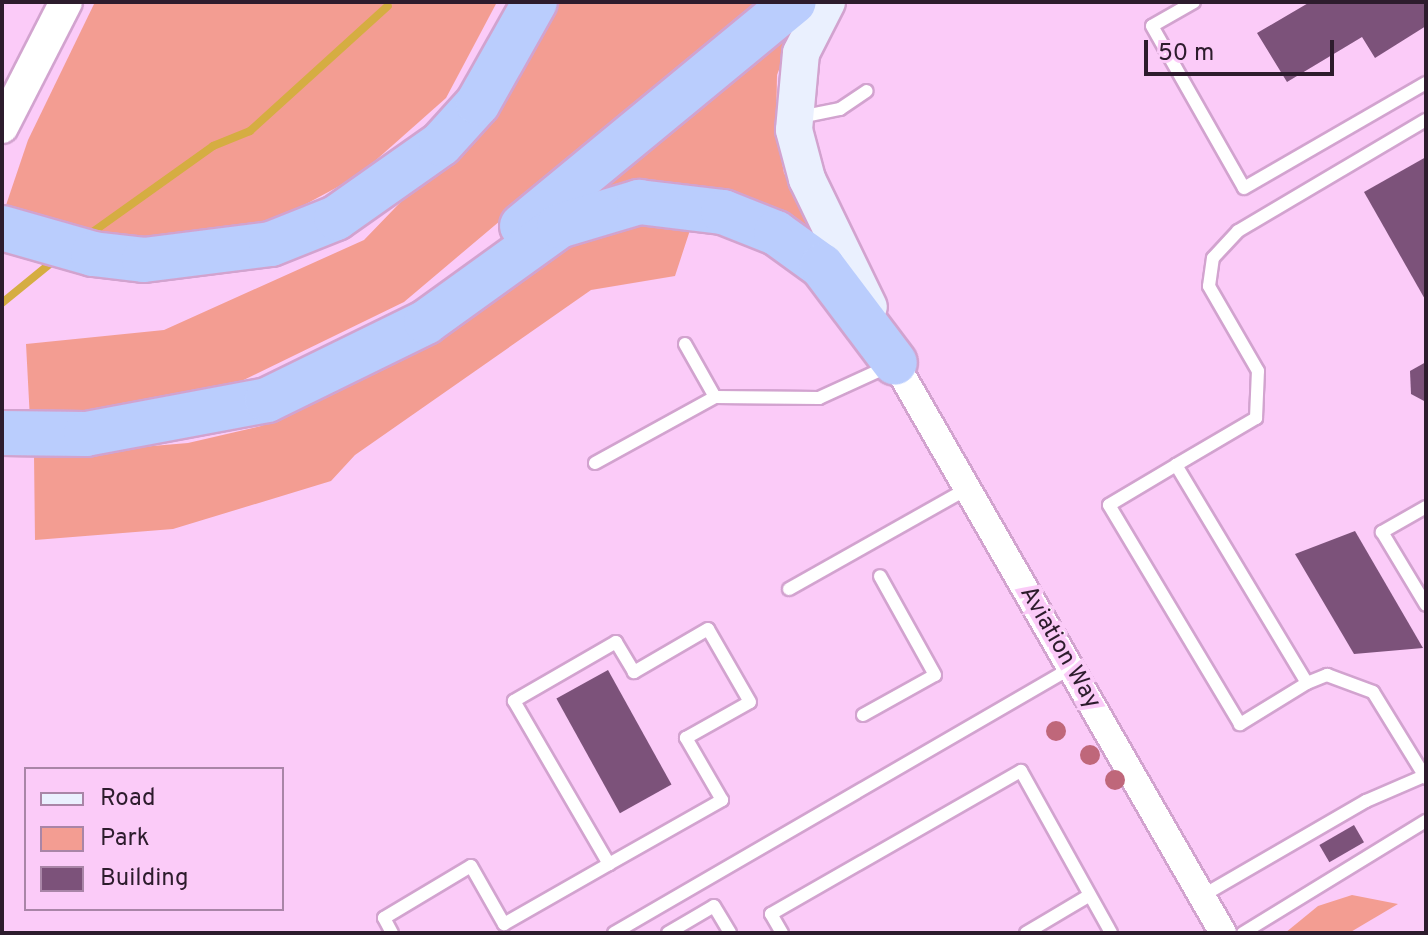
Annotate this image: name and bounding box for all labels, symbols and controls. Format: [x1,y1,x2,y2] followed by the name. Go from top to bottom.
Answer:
[1148,24,1338,74] scale bar
[1158,39,1214,69] text: 50 m
[1012,581,1106,715] street label: Aviation Way
[24,767,284,911] legend
[100,784,156,814] text: Road
[100,824,150,854] text: Park
[100,864,189,894] text: Building

